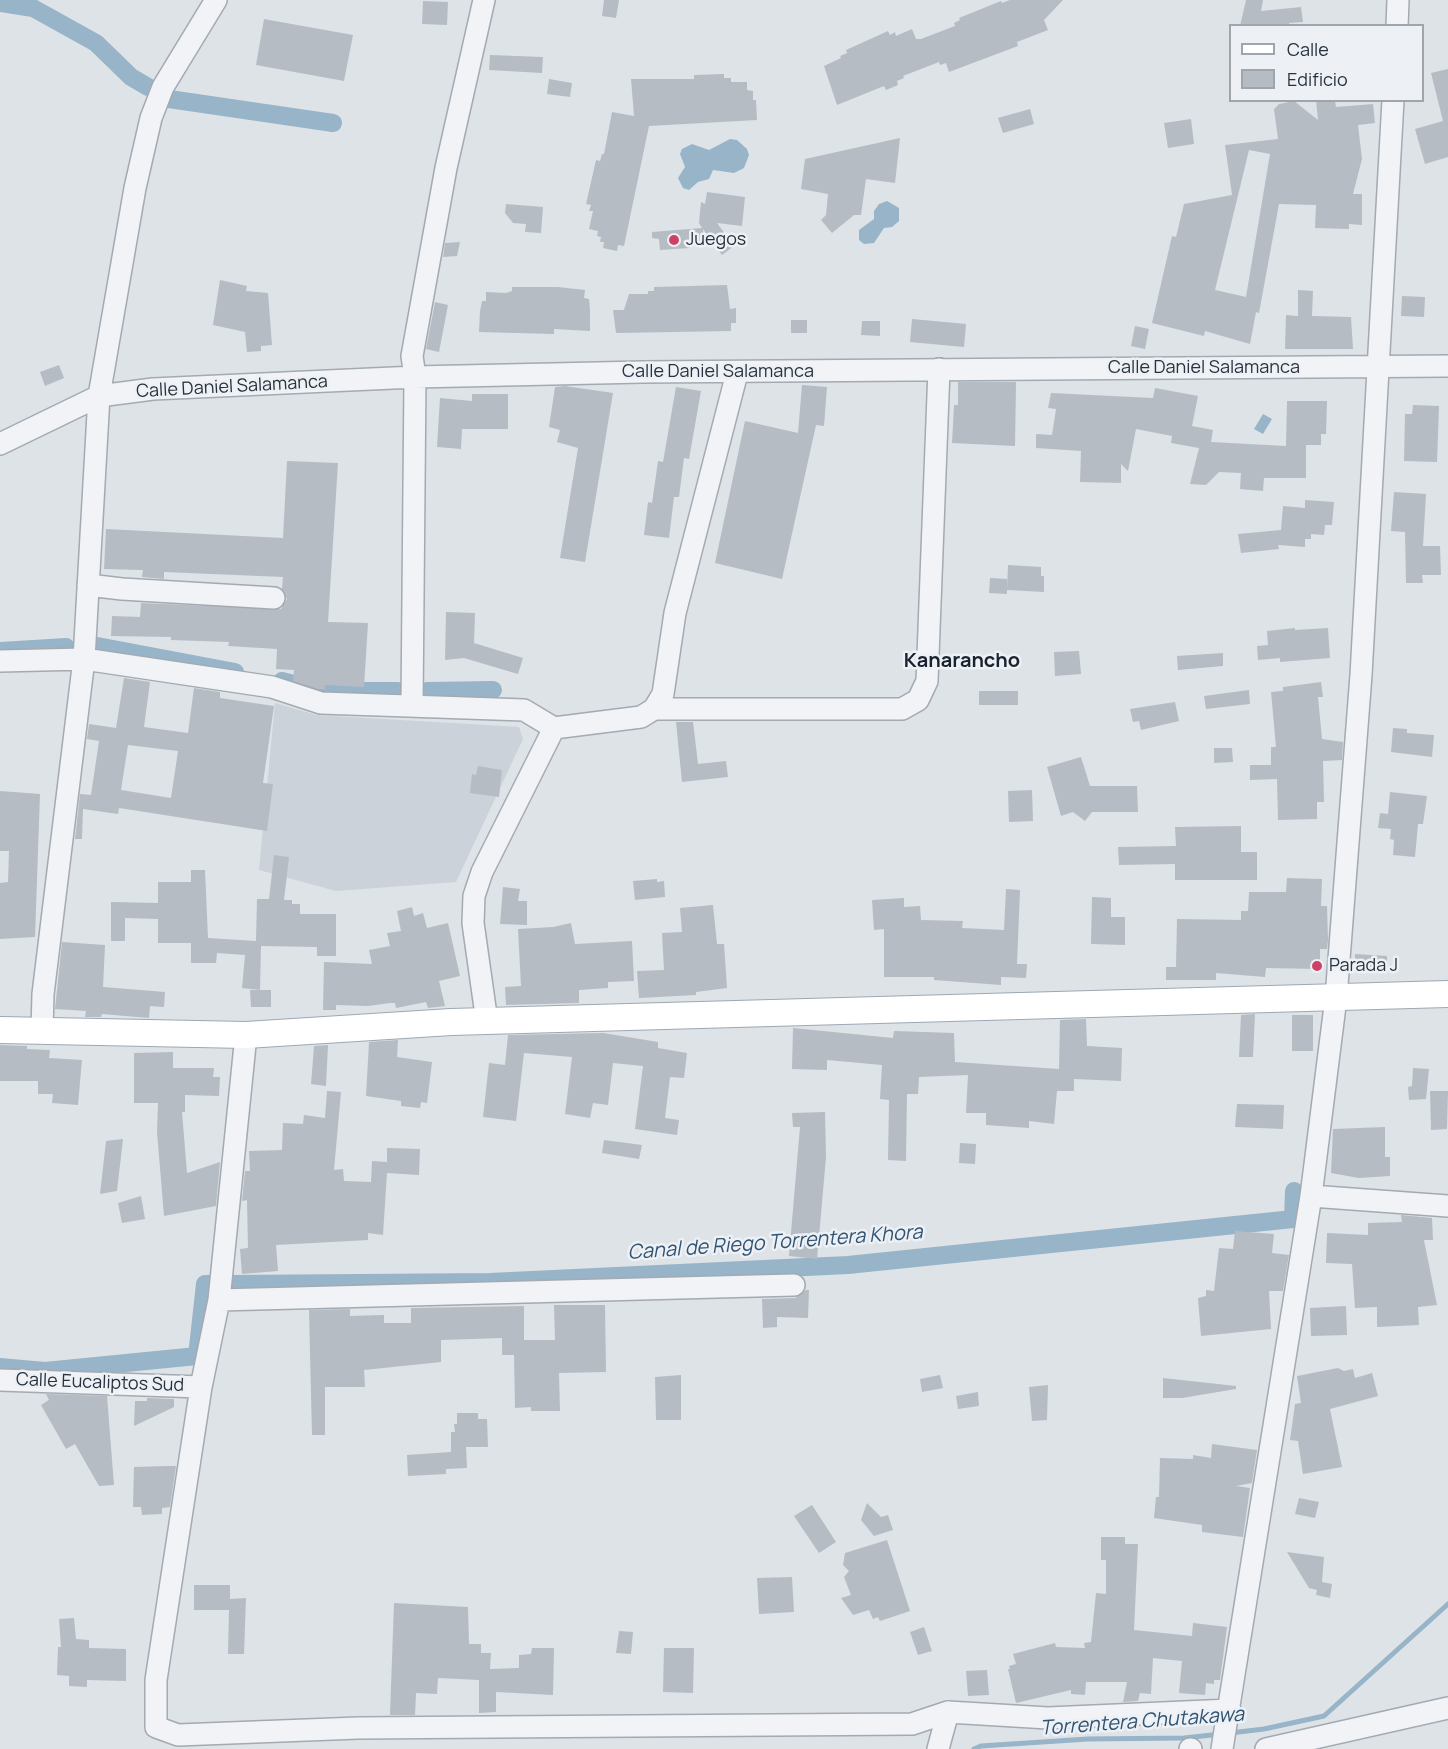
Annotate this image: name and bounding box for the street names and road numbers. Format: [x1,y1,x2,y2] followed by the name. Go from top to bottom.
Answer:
[1108,357,1300,379] street label: Calle Daniel Salamanca
[622,361,814,383] street label: Calle Daniel Salamanca
[136,371,328,403] street label: Calle Daniel Salamanca
[16,1369,184,1397] street label: Calle Eucaliptos Sud

